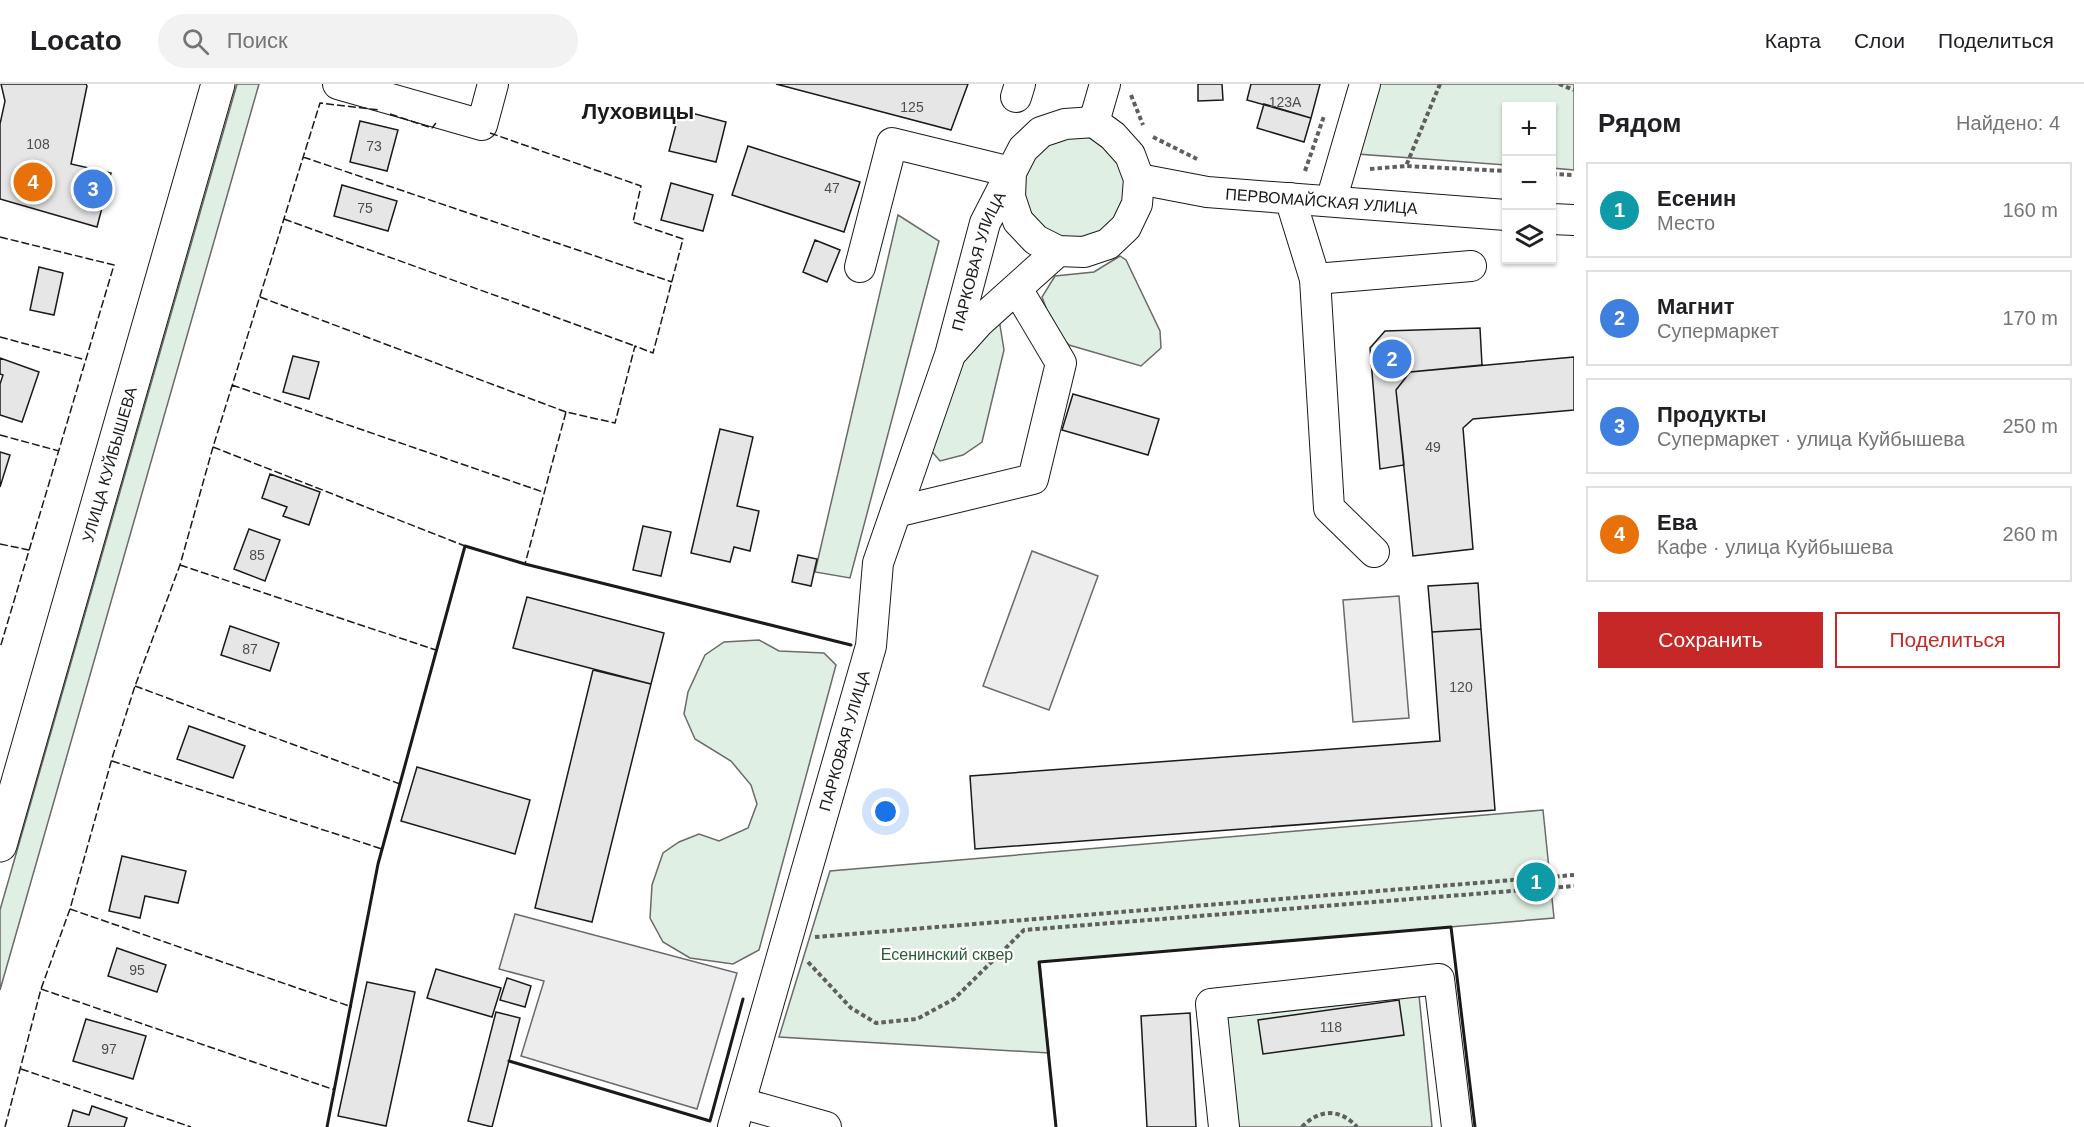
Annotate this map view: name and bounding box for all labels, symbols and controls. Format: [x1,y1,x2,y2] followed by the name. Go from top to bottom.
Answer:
[158,14,578,68] search box
[30,25,122,56] text: Locato
[179,25,212,58] icon: search
[227,28,288,53] text: Поиск
[1765,29,1821,52] text: Карта
[1854,29,1905,52] text: Слои
[1938,29,2054,52] text: Поделиться
[1269,94,1302,110] house number: 123А
[582,99,694,124] district label: Луховицы
[900,99,924,115] house number: 125
[1502,102,1556,264] map controls
[1502,102,1556,156] button: +
[1598,108,1681,138] text: Рядом
[1956,112,2060,134] text: Найдено: 4
[26,136,50,152] house number: 108
[366,138,382,154] house number: 73
[1502,156,1556,210] button: −
[14,160,52,204] pin: 4
[74,166,112,212] pin: 3
[824,180,840,196] house number: 47
[1225,185,1418,217] street label: ПЕРВОМАЙСКАЯ УЛИЦА
[1657,186,1736,211] text: Есенин
[948,188,1008,333] street label: ПАРКОВАЯ УЛИЦА
[1614,199,1625,221] text: 1
[2002,199,2058,221] text: 160 m
[357,200,373,216] house number: 75
[1502,210,1556,264] button: layers
[1657,212,1715,234] text: Место
[1657,294,1735,319] text: Магнит
[1614,307,1625,329] text: 2
[2002,307,2058,329] text: 170 m
[1657,320,1779,342] text: Супермаркет
[1372,336,1412,382] pin: 2
[79,384,139,544] street label: УЛИЦА КУЙБЫШЕВА
[1657,402,1766,427] text: Продукты
[1614,415,1625,437] text: 3
[2002,415,2058,437] text: 250 m
[1657,428,1965,450] text: Супермаркет · улица Куйбышева
[1425,439,1441,455] house number: 49
[1657,510,1697,535] text: Ева
[1614,523,1625,545] text: 4
[2002,523,2058,545] text: 260 m
[1657,536,1893,558] text: Кафе · улица Куйбышева
[249,547,265,563] house number: 85
[1598,612,1823,668] button: Сохранить
[1835,612,2060,668] button: Поделиться
[242,641,258,657] house number: 87
[816,668,872,813] street label: ПАРКОВАЯ УЛИЦА
[1449,679,1473,695] house number: 120
[871,797,900,826] your location
[1516,860,1556,904] pin: 1
[881,946,1013,963] park label: Есенинский сквер
[129,962,145,978] house number: 95
[1320,1019,1342,1035] house number: 118
[101,1041,117,1057] house number: 97

